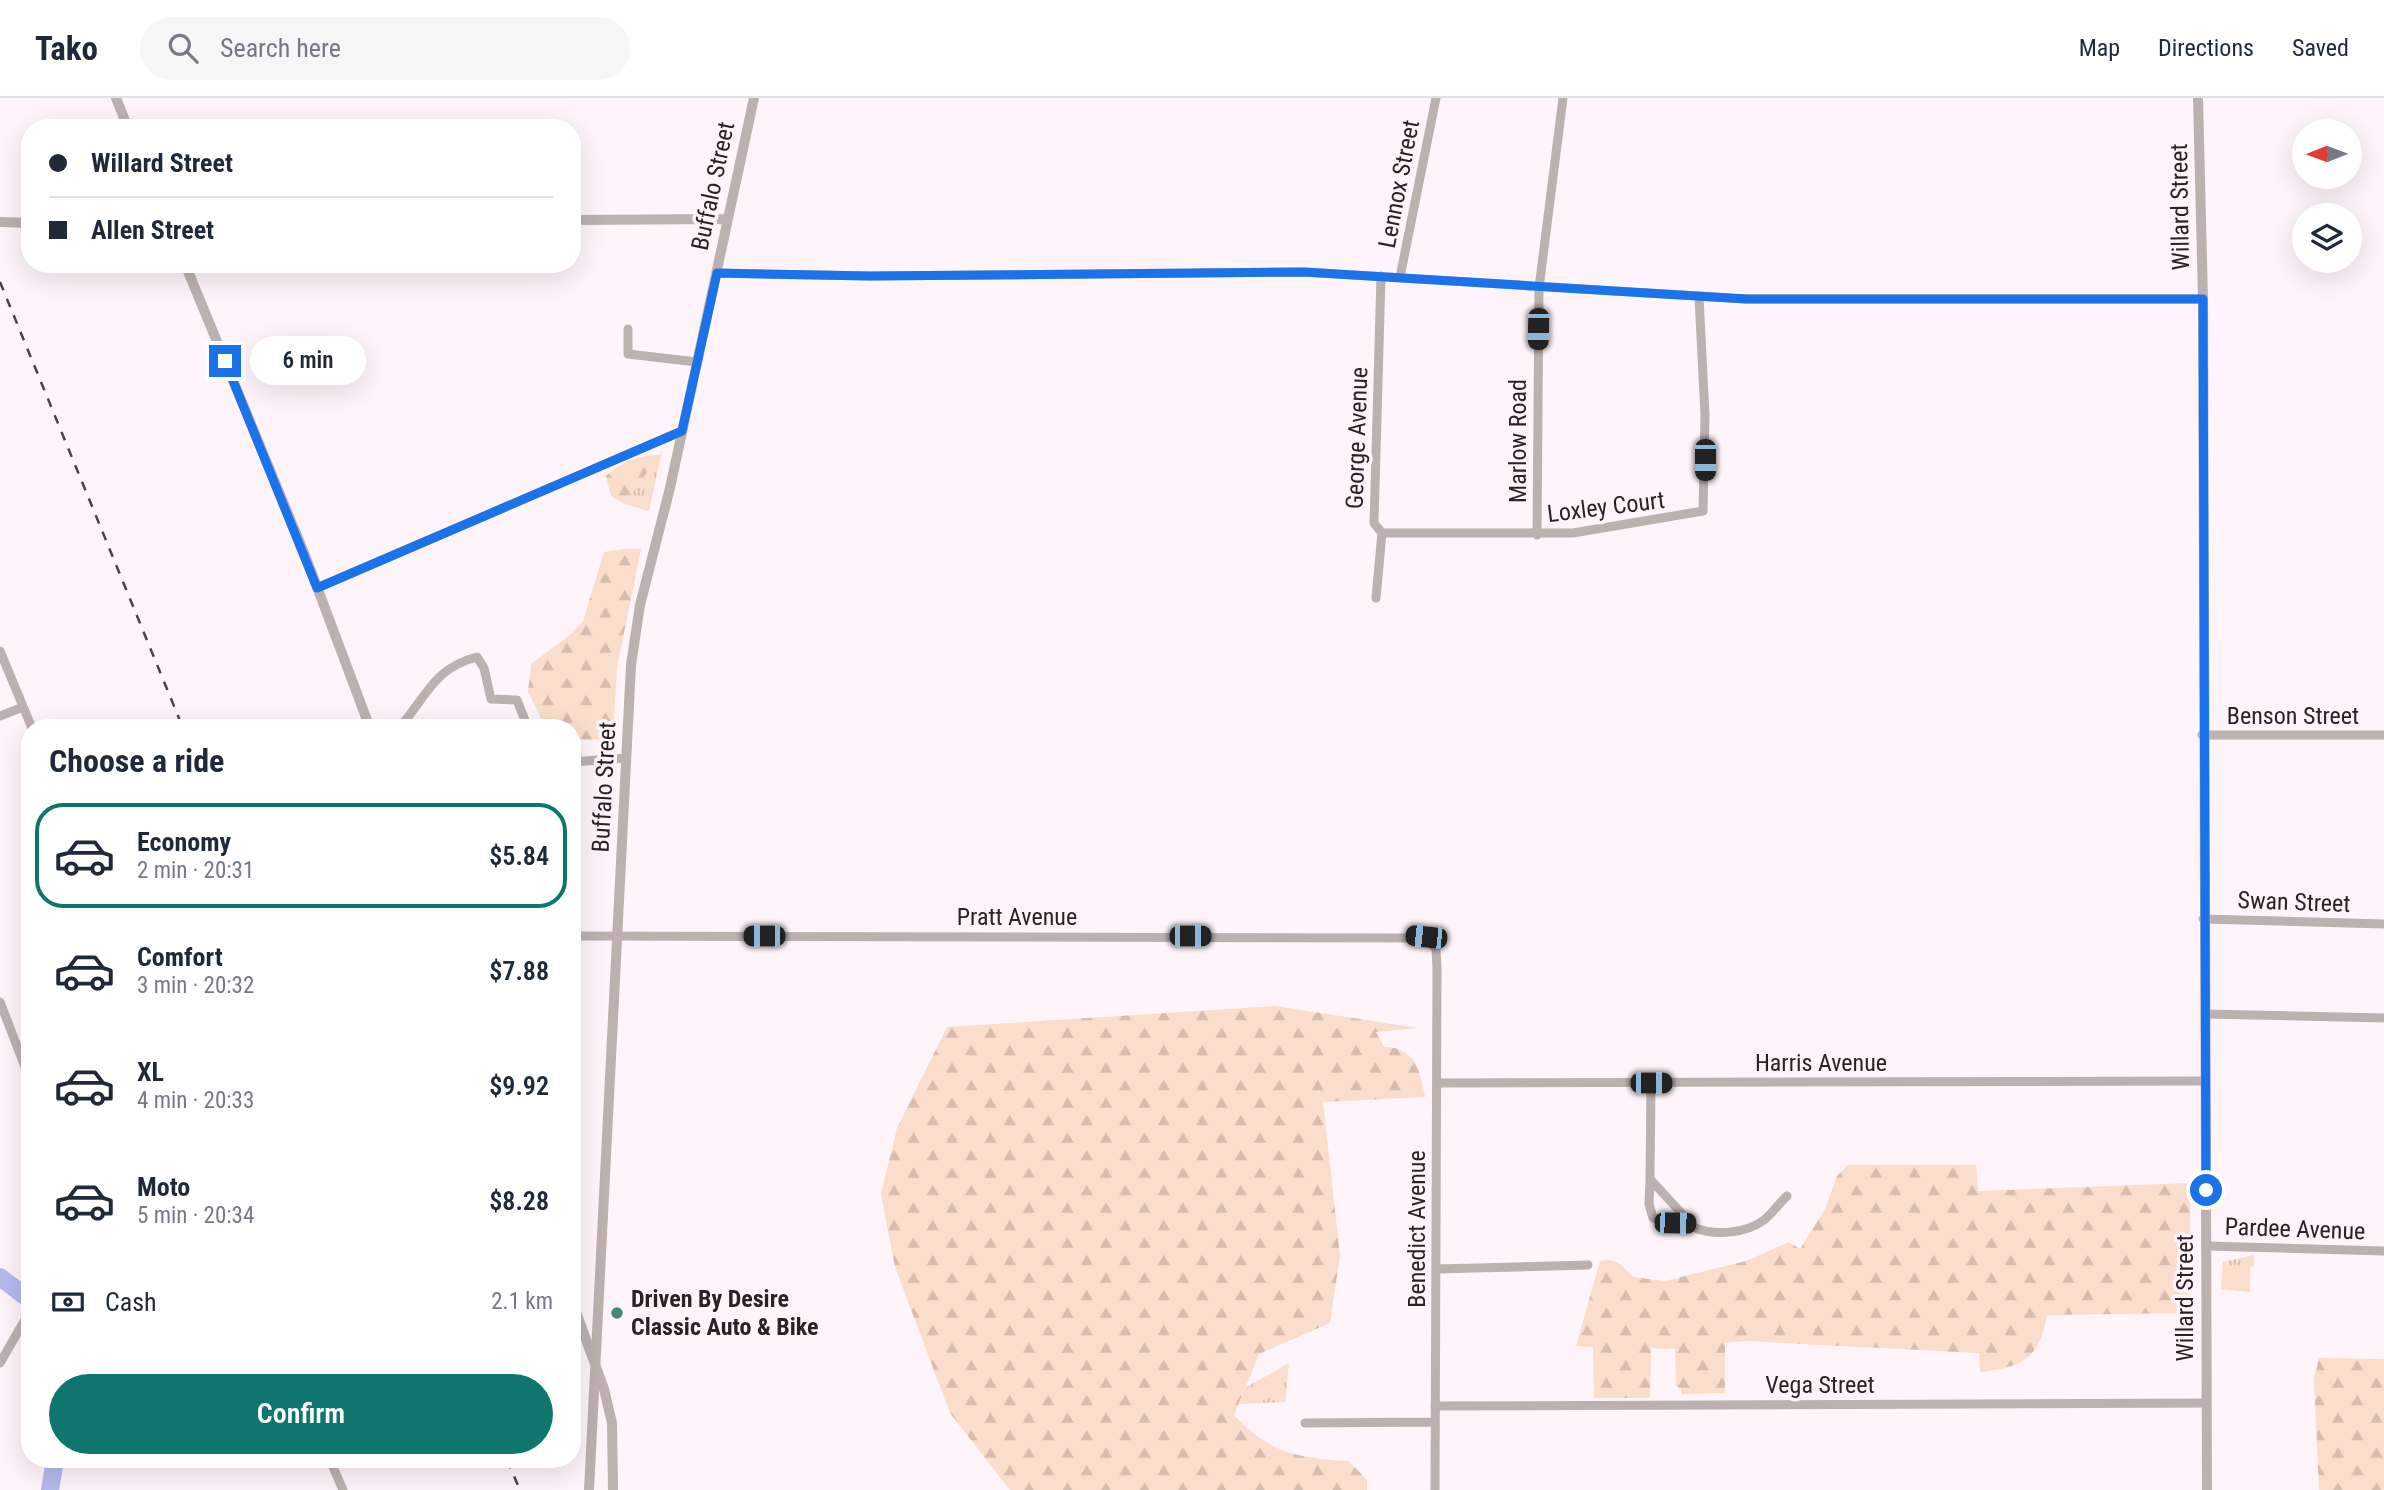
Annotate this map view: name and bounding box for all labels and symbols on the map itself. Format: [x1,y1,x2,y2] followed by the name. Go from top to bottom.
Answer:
[1373,118,1425,250] street label: Lennox Street
[686,119,740,253] street label: Buffalo Street
[2292,119,2362,189] north arrow
[2165,143,2195,271] street label: Willard Street
[1528,308,1549,350] car
[250,336,365,386] callout: 6 min
[209,345,241,377] route end
[1341,366,1373,510] street label: George Avenue
[1504,379,1532,503] street label: Marlow Road
[1695,439,1716,481] car
[1546,486,1666,528] street label: Loxley Court
[2227,702,2359,730] street label: Benson Street
[587,721,621,853] street label: Buffalo Street
[2237,886,2351,918] street label: Swan Street
[957,903,1077,931] street label: Pratt Avenue
[1405,924,1448,950] car
[744,926,786,947] car
[1170,926,1212,947] car
[1755,1049,1887,1077] street label: Harris Avenue
[1631,1073,1673,1094] car
[1403,1150,1431,1308] street label: Benedict Avenue
[2190,1174,2222,1206] route start
[1654,1212,1697,1234] car
[2224,1213,2366,1245] street label: Pardee Avenue
[2171,1234,2199,1362] street label: Willard Street
[631,1285,819,1341] place label: Driven By Desire Classic Auto & Bike
[609,1305,625,1321] marker: Driven By Desire Classic Auto & Bike
[1765,1371,1875,1399] street label: Vega Street

